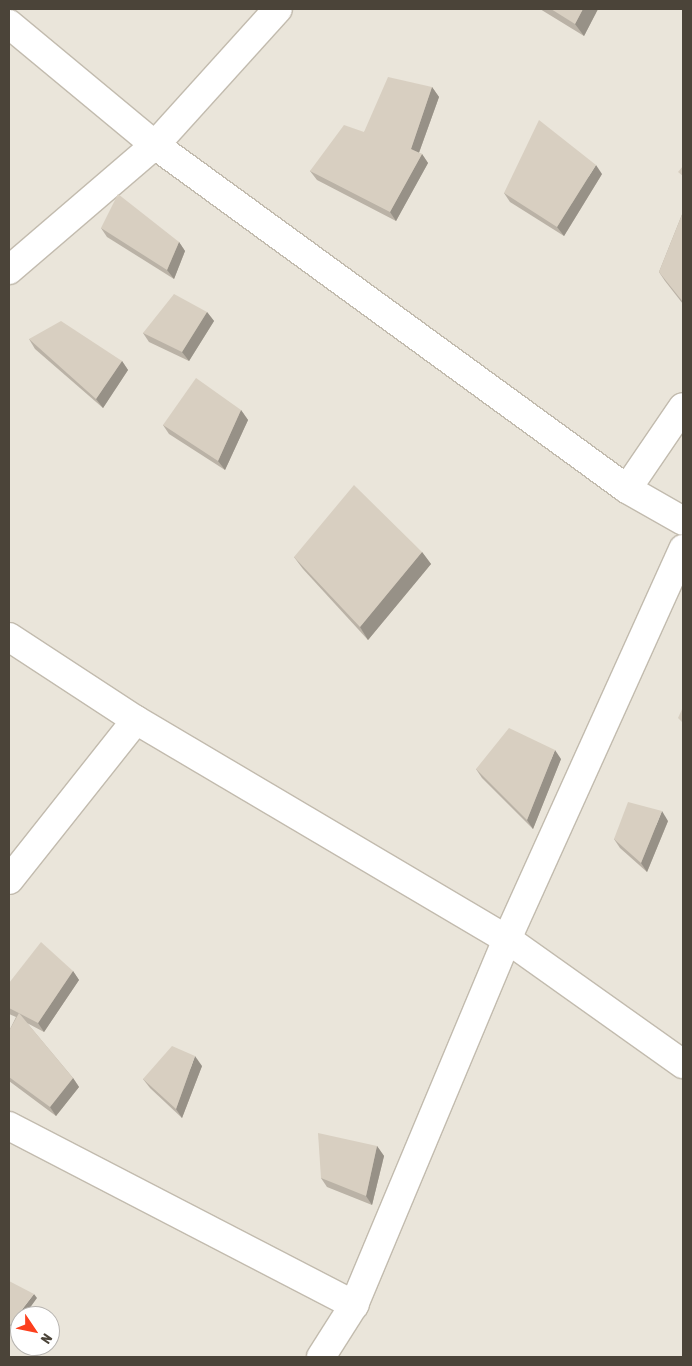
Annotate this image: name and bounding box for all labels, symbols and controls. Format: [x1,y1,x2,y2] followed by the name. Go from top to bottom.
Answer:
[10,1306,60,1356] north arrow
[38,1331,56,1347] text: N

